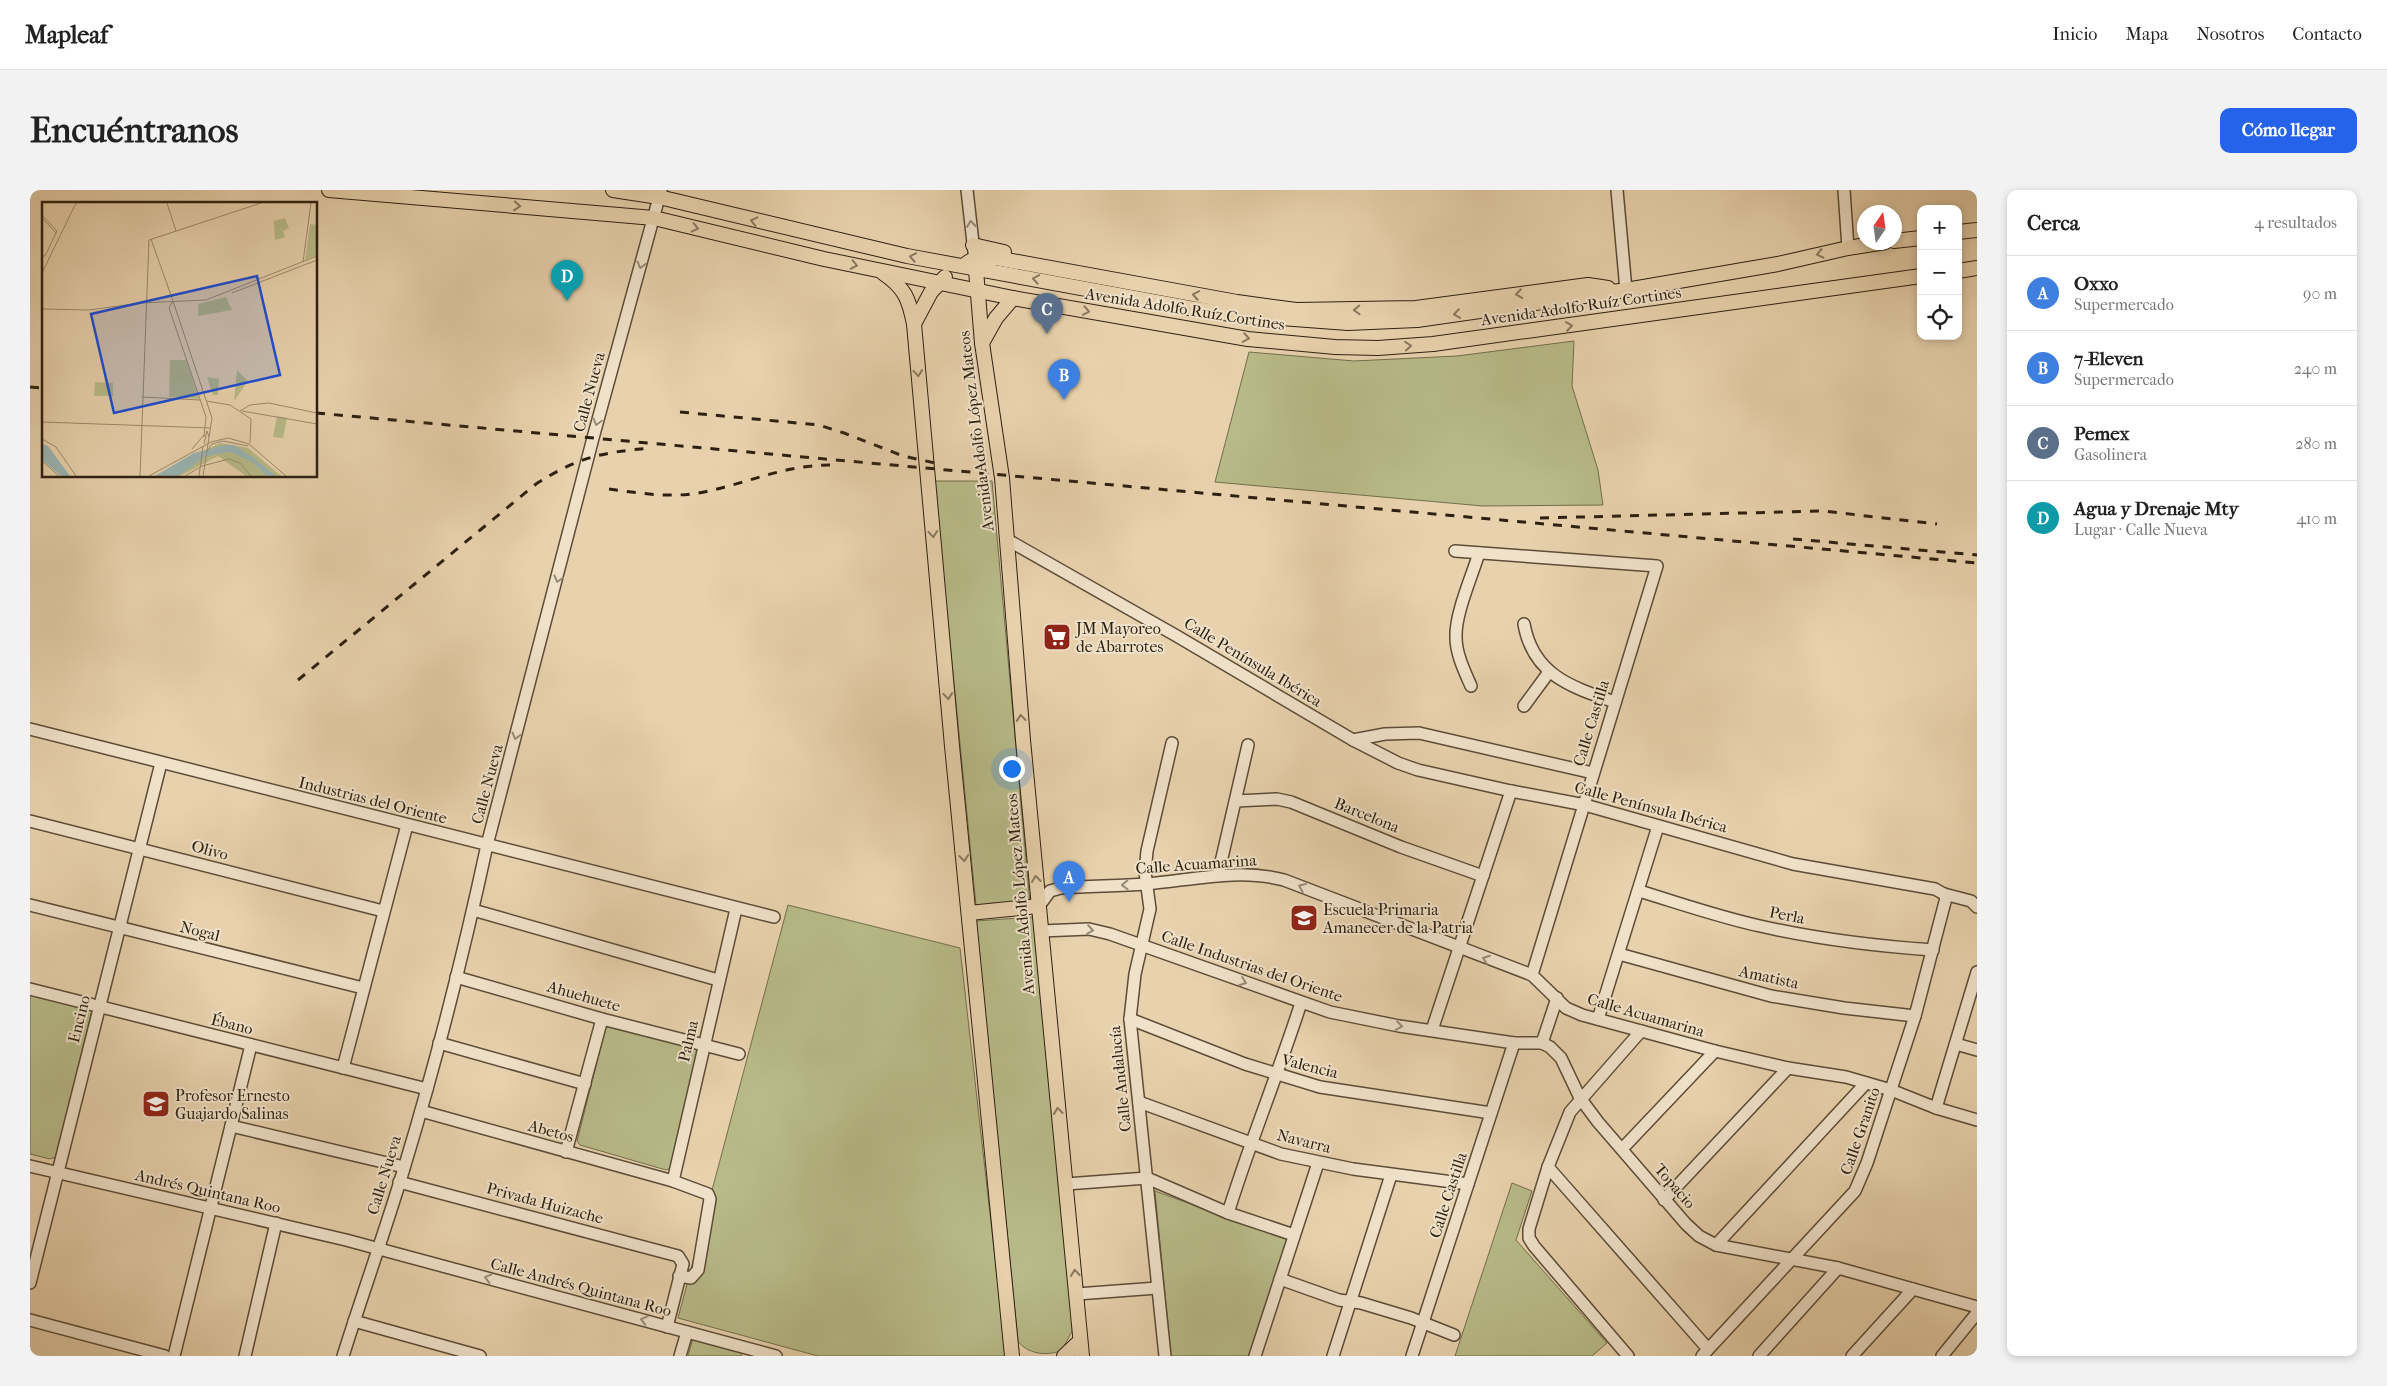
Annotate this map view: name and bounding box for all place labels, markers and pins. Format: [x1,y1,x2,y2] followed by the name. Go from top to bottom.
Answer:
[551,260,583,301] pin: D
[1031,293,1063,334] pin: C
[1048,359,1080,400] pin: B
[1074,619,1163,656] place label: JM Mayoreo de Abarrotes
[1042,622,1072,652] supermarket icon: JM Mayoreo de Abarrotes
[1053,861,1085,902] pin: A
[1322,900,1474,937] place label: Escuela Primaria Amanecer de la Patria
[1289,903,1319,933] school or university icon: Escuela Primaria Amanecer de la Patria
[175,1086,290,1123] place label: Profesor Ernesto Guajardo Salinas
[141,1089,171,1119] school or university icon: Profesor Ernesto Guajardo Salinas

